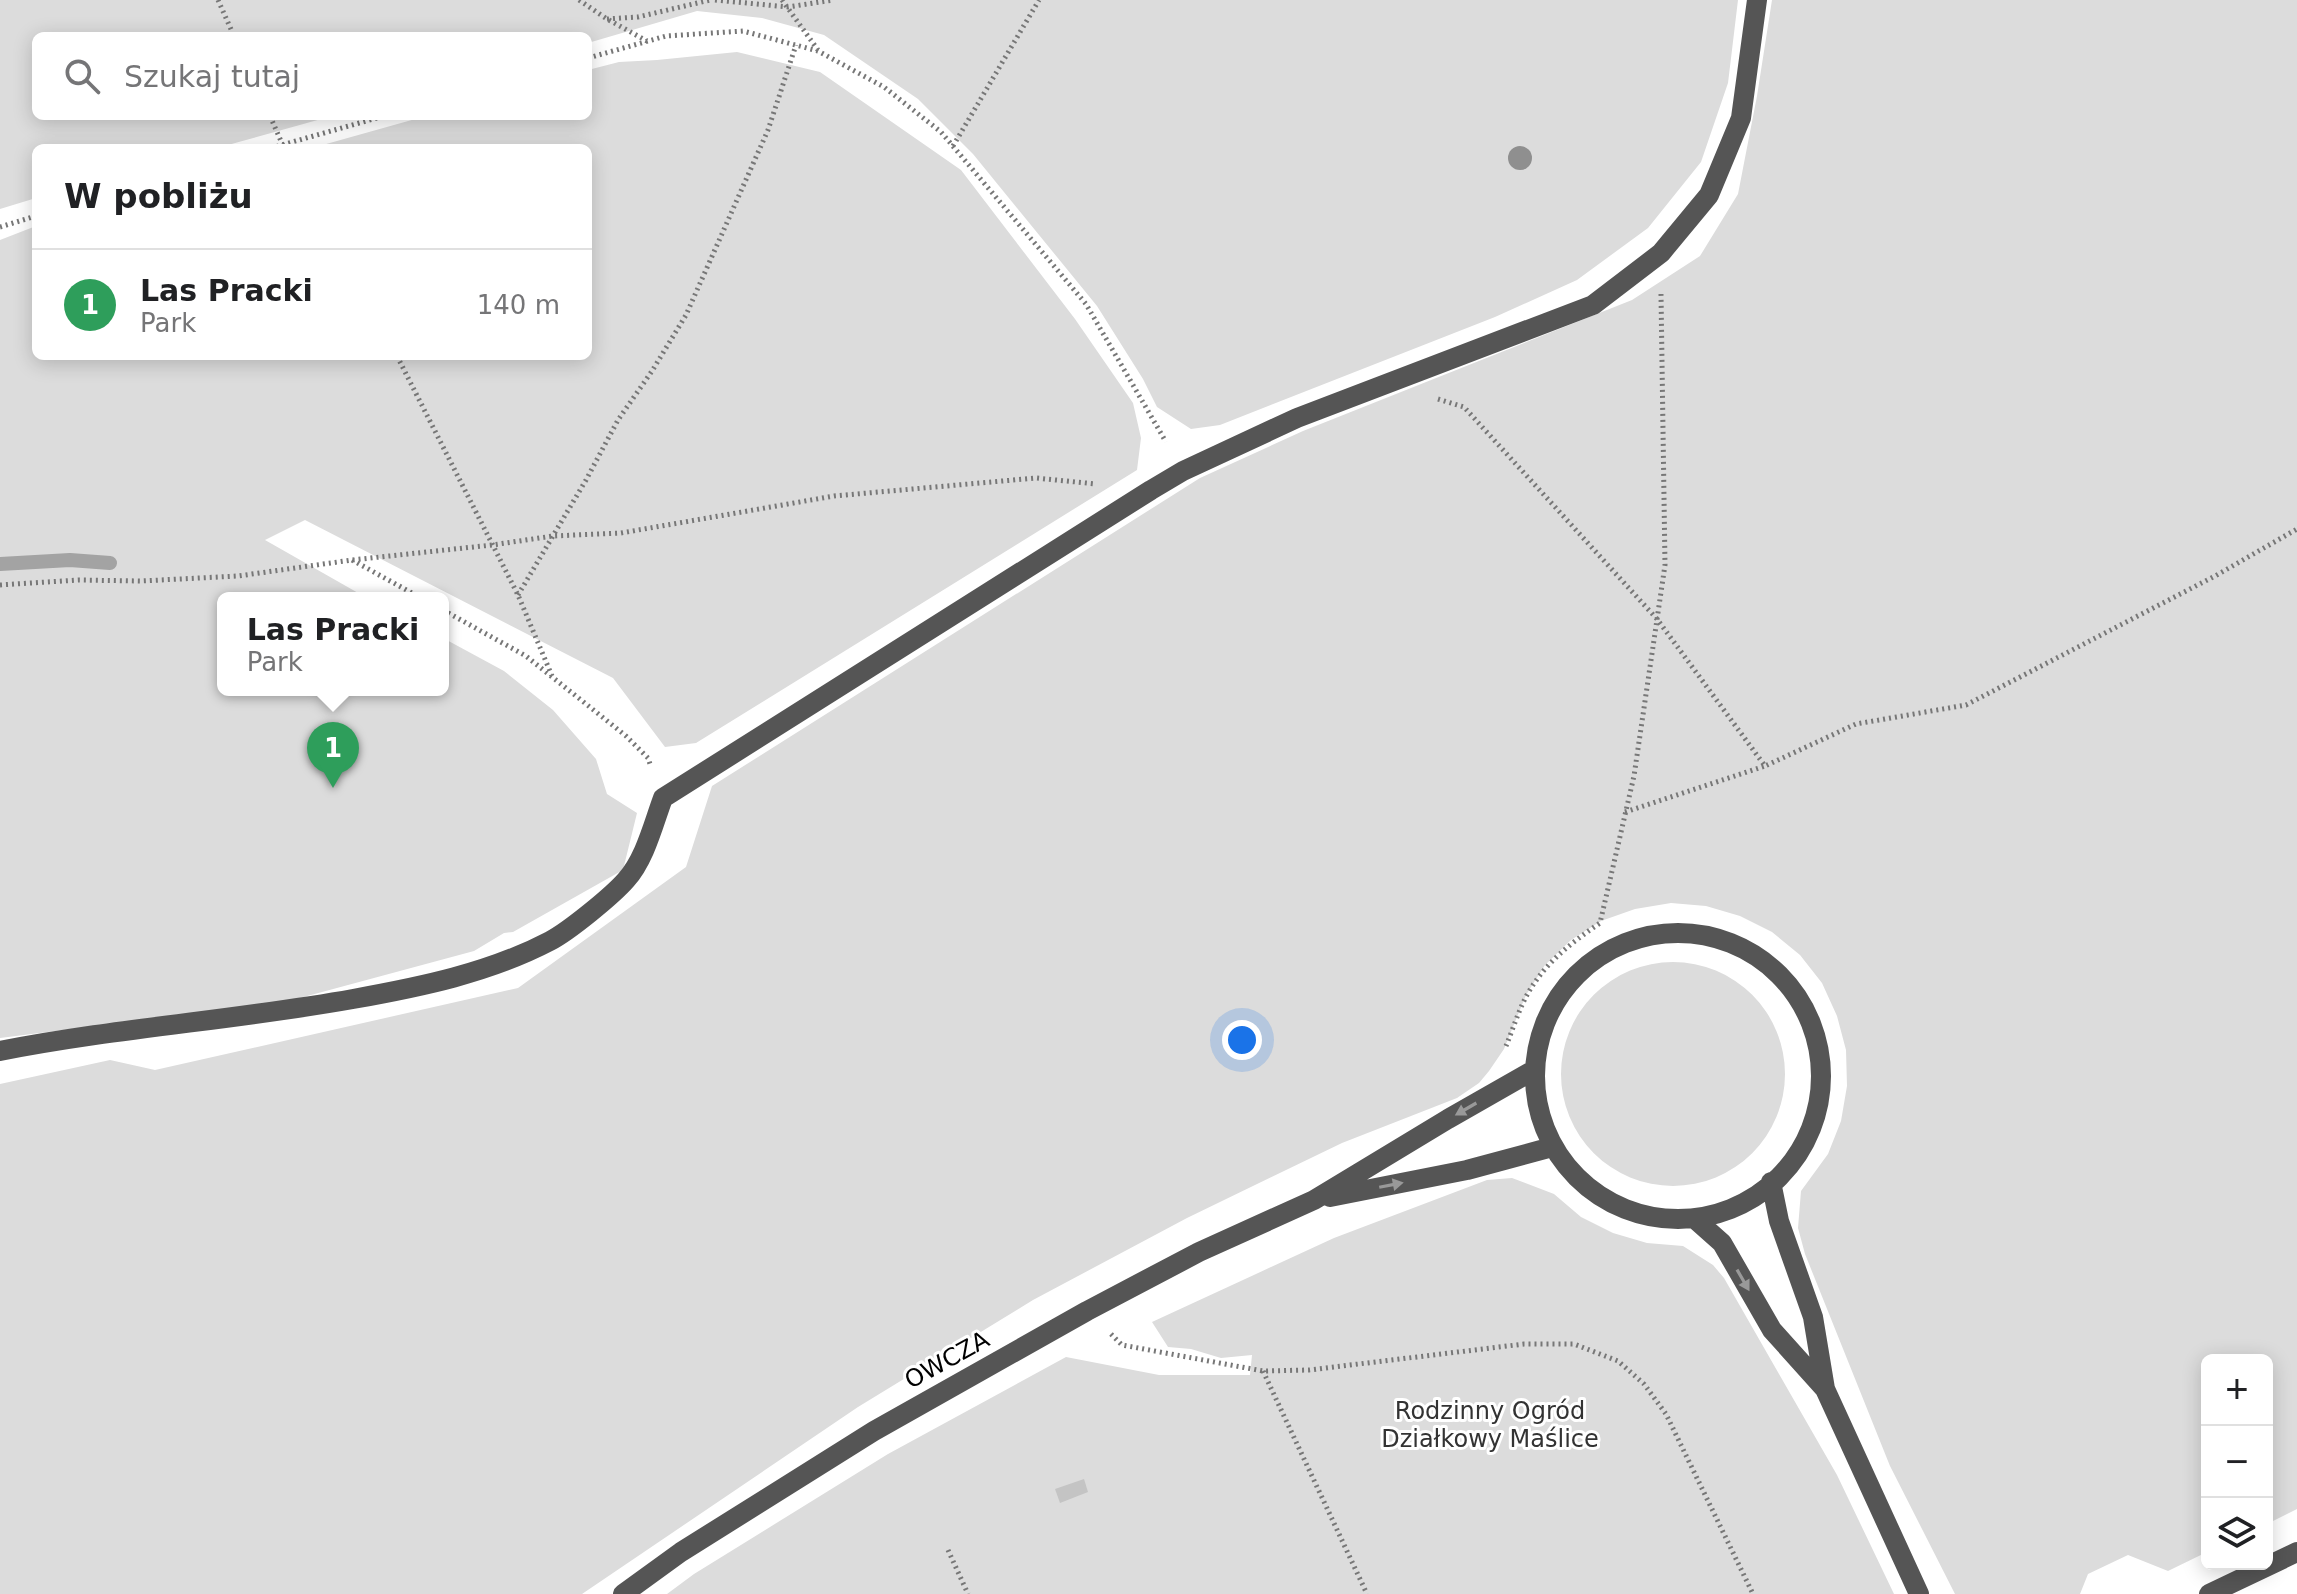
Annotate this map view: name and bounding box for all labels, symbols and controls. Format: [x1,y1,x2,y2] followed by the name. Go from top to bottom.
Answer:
[32,32,592,120] search box
[60,54,104,98] icon: search
[124,59,300,94] text: Szukaj tutaj
[64,176,253,216] text: W pobliżu
[140,273,313,308] text: Las Pracki
[81,290,99,320] text: 1
[477,290,560,320] text: 140 m
[140,308,196,338] text: Park
[217,592,449,696] popup
[247,612,419,647] text: Las Pracki
[247,647,303,677] text: Park
[307,722,359,788] pin: 1
[1222,1020,1262,1060] your location
[1455,1102,1477,1116] one-way arrow
[1378,1178,1403,1191] one-way arrow
[1736,1268,1750,1291] one-way arrow
[900,1325,995,1395] street label: OWCZA
[2201,1354,2273,1570] map controls
[2201,1354,2273,1426] button: +
[1381,1397,1599,1453] park label: Rodzinny Ogród Działkowy Maślice
[2201,1426,2273,1498] button: −
[2201,1498,2273,1570] button: layers

